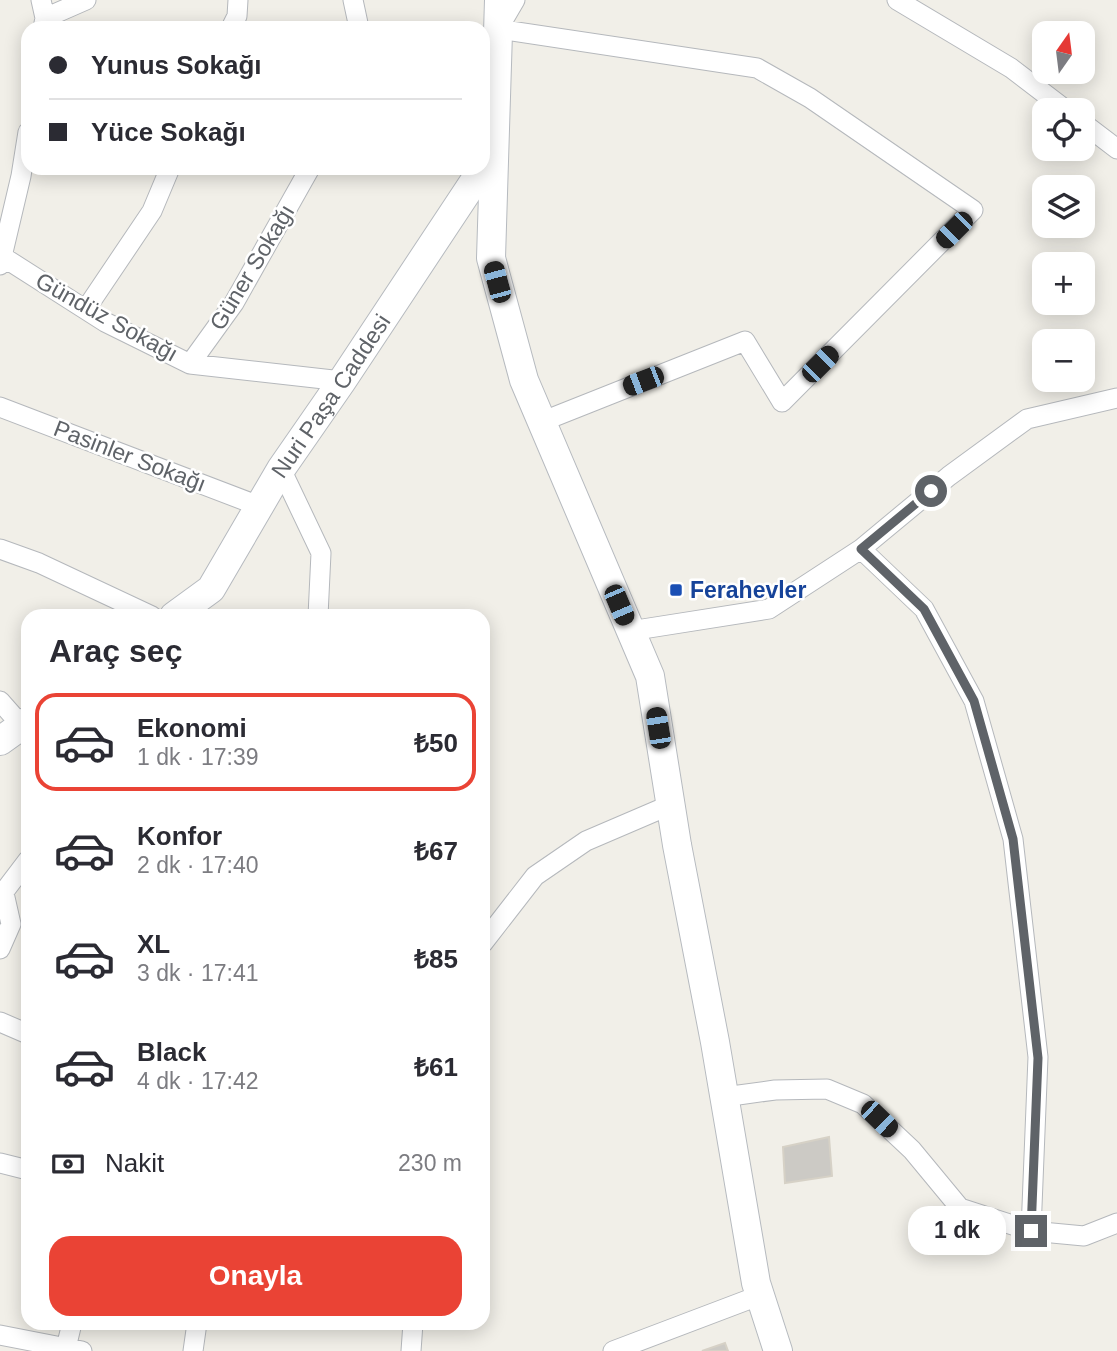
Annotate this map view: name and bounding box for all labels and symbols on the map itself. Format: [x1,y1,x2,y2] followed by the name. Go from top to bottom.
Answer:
[1032,21,1096,84] north arrow
[204,199,300,335] street label: Güner Sokağı
[932,208,977,252] car
[482,259,513,305] car
[31,267,183,367] street label: Gündüz Sokağı
[266,310,395,483] street label: Nuri Paşa Caddesi
[798,342,843,386] car
[620,364,667,398] car
[50,415,210,497] street label: Pasinler Sokağı
[915,475,947,507] route start
[690,577,806,603] place label: Ferahevler
[602,582,637,628] car
[668,582,684,598] marker: Ferahevler
[645,706,672,750] car
[857,1097,902,1141] car
[908,1206,1006,1256] callout: 1 dk
[1015,1215,1047,1247] route end

